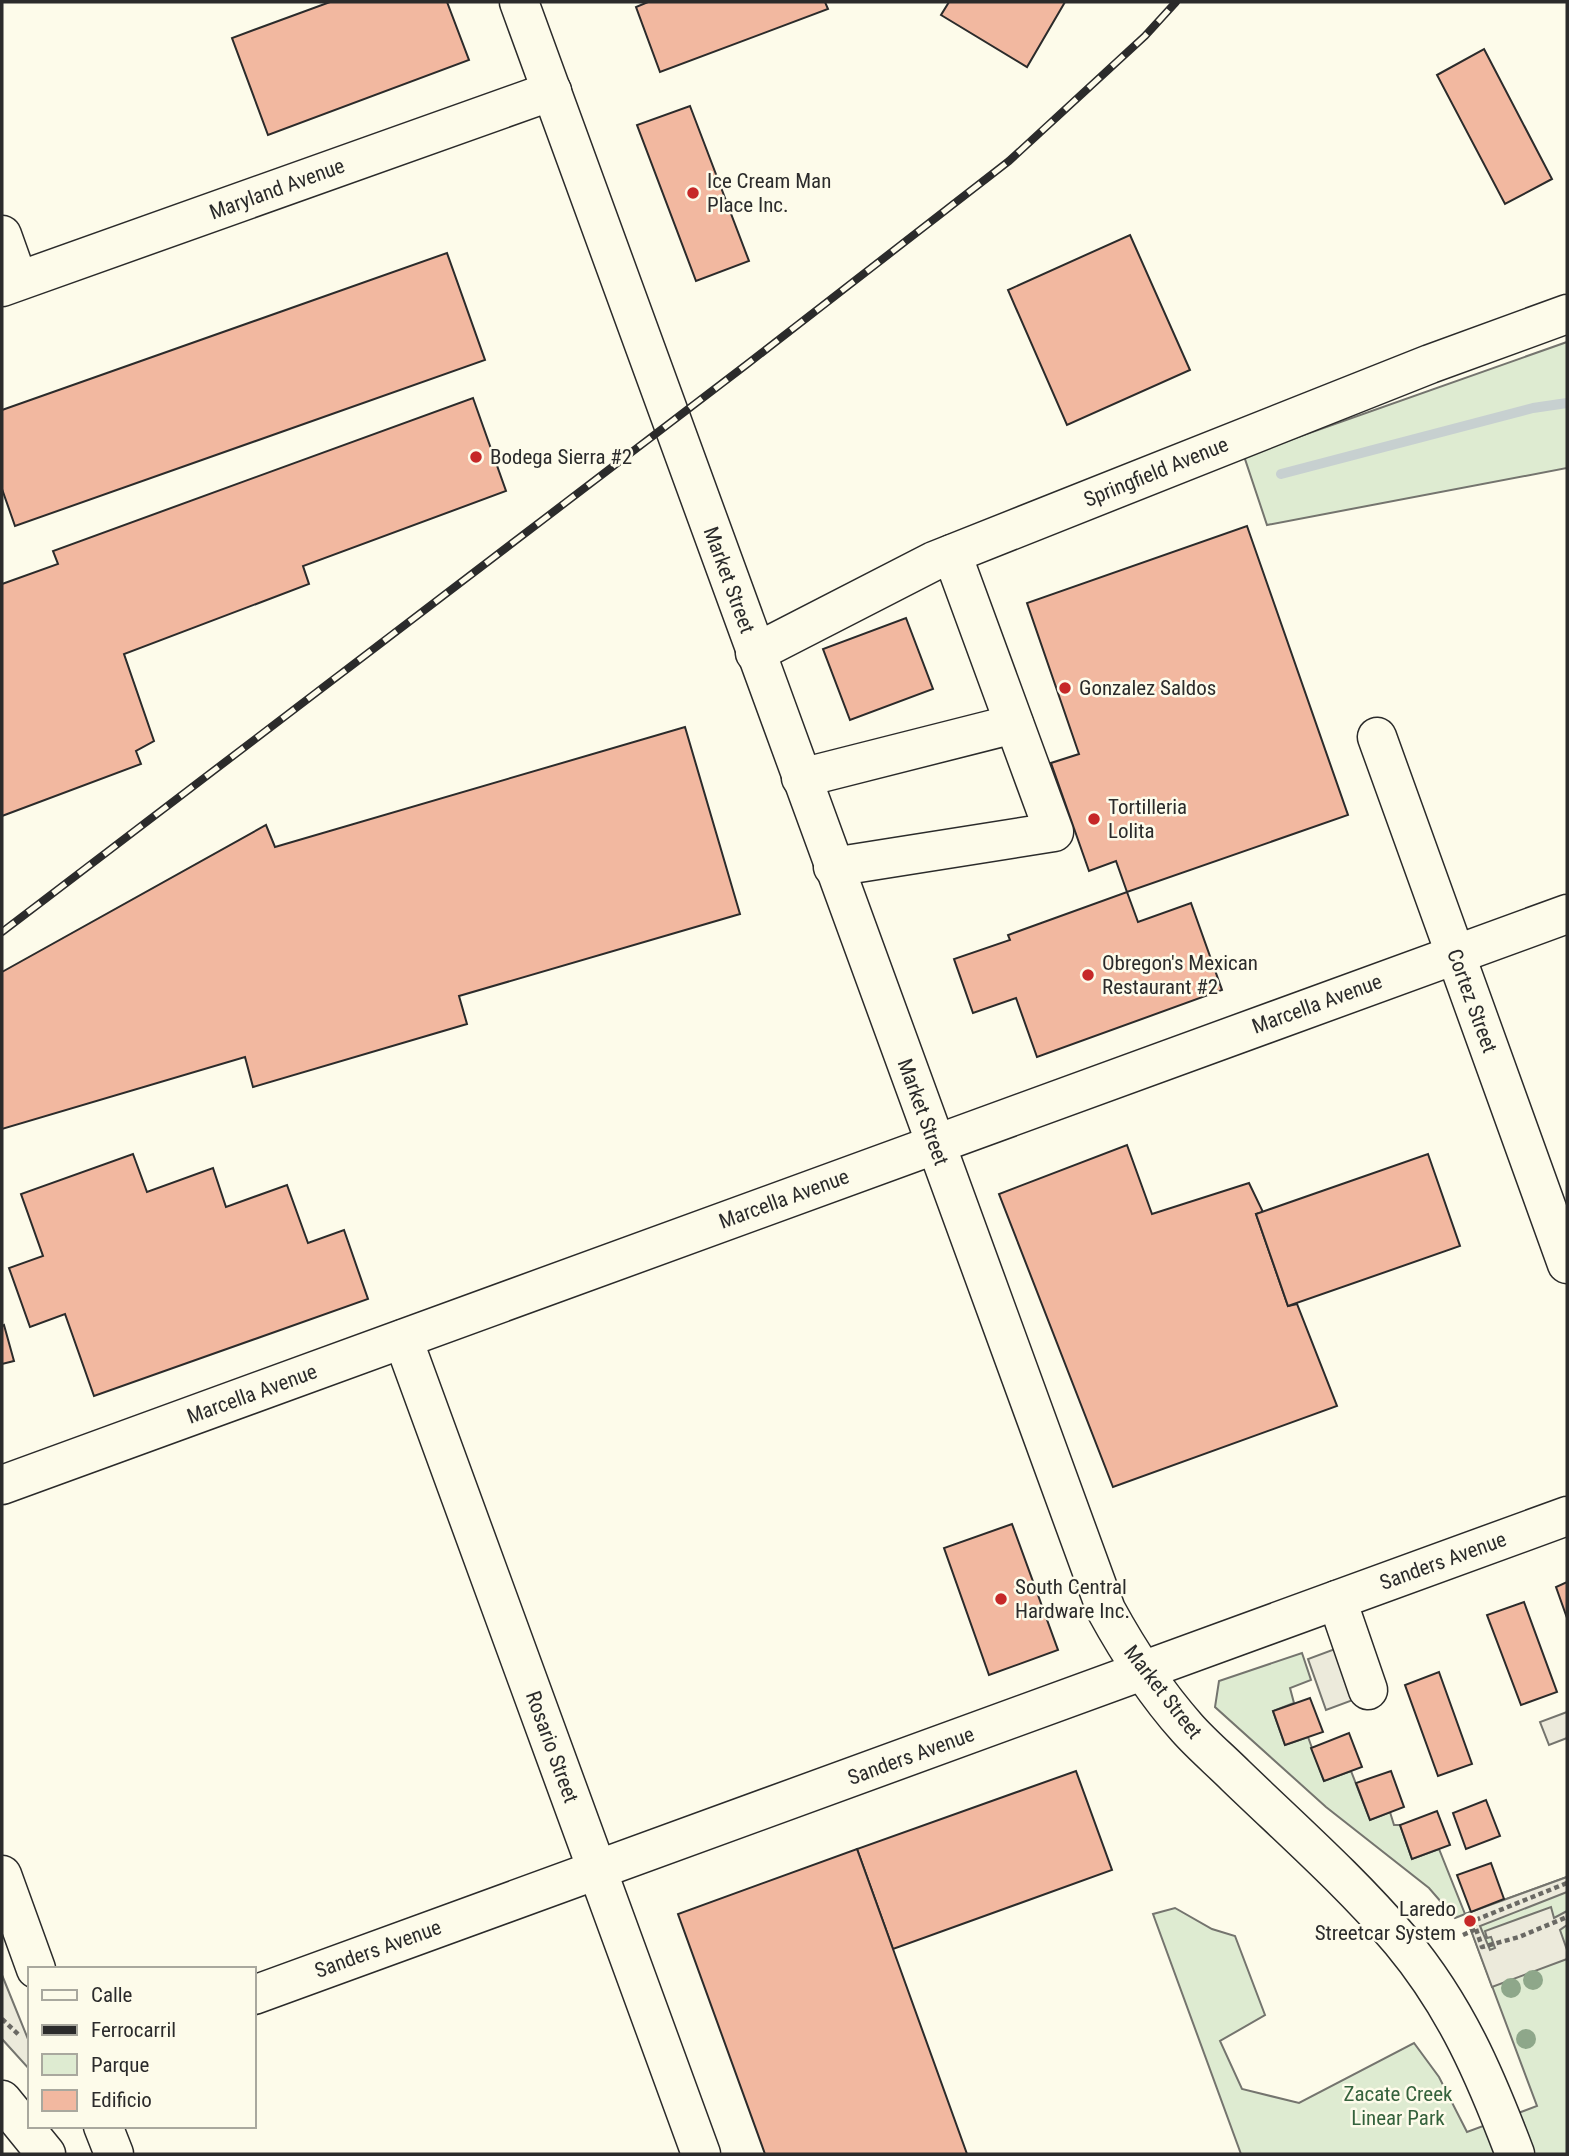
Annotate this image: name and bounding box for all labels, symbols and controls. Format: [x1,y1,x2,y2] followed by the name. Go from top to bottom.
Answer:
[206,153,348,225] street label: Maryland Avenue
[707,169,831,217] place label: Ice Cream Man Place Inc.
[685,185,701,201] marker: Ice Cream Man Place Inc.
[1080,432,1232,512] street label: Springfield Avenue
[490,445,632,469] place label: Bodega Sierra #2
[468,449,484,465] marker: Bodega Sierra #2
[699,523,759,637] street label: Market Street
[1079,676,1216,700] place label: Gonzalez Saldos
[1057,680,1073,696] marker: Gonzalez Saldos
[1108,795,1187,843] place label: Tortilleria Lolita
[1086,811,1102,827] marker: Tortilleria Lolita
[1442,946,1502,1056] street label: Cortez Street
[1102,951,1258,999] place label: Obregon's Mexican Restaurant #2
[1080,967,1096,983] marker: Obregon's Mexican Restaurant #2
[1249,969,1385,1039] street label: Marcella Avenue
[893,1055,953,1169] street label: Market Street
[716,1164,852,1234] street label: Marcella Avenue
[184,1359,320,1429] street label: Marcella Avenue
[1377,1527,1510,1595] street label: Sanders Avenue
[1015,1575,1130,1623] place label: South Central Hardware Inc.
[993,1591,1009,1607] marker: South Central Hardware Inc.
[1119,1641,1207,1743] street label: Market Street
[521,1688,583,1806] street label: Rosario Street
[845,1722,978,1790] street label: Sanders Avenue
[1315,1897,1456,1945] place label: Laredo Streetcar System
[1462,1913,1478,1929] marker: Laredo Streetcar System
[312,1915,445,1983] street label: Sanders Avenue
[28,1967,256,2128] legend
[91,1983,133,2007] text: Calle
[91,2018,176,2042] text: Ferrocarril
[91,2053,149,2077] text: Parque
[1344,2082,1453,2130] park label: Zacate Creek Linear Park
[91,2088,152,2112] text: Edificio

